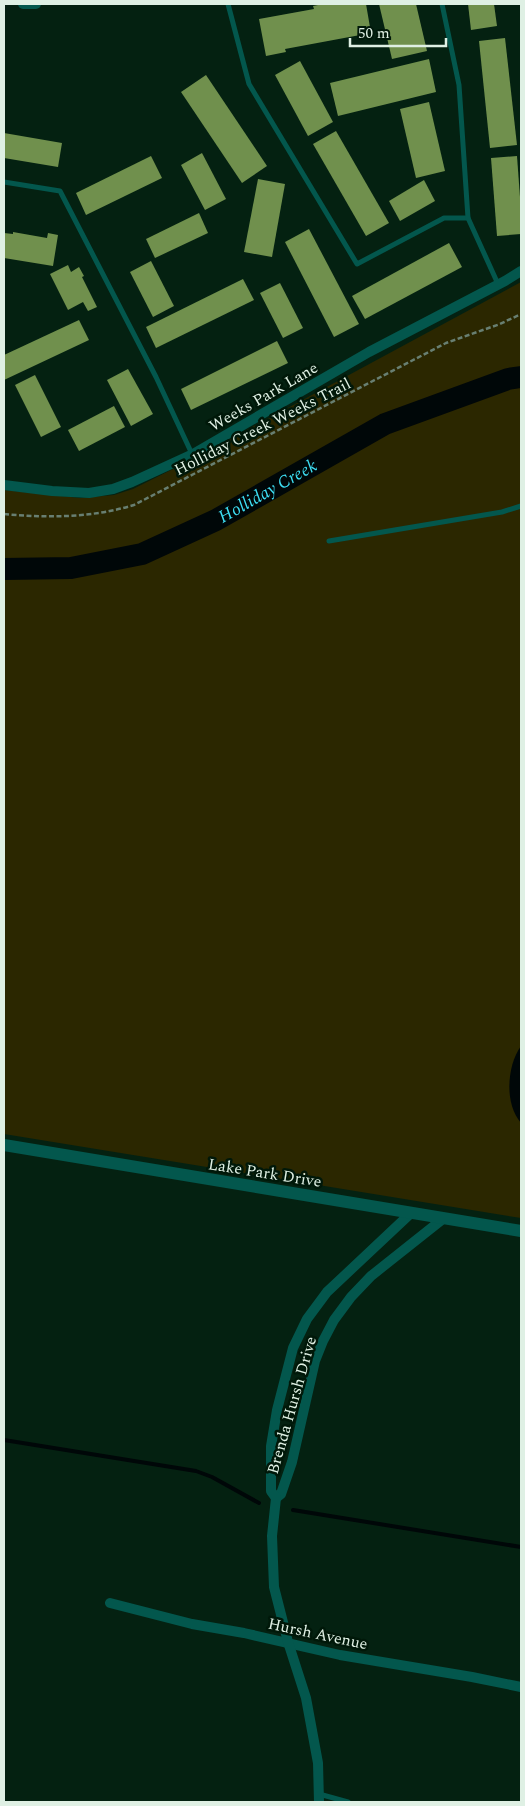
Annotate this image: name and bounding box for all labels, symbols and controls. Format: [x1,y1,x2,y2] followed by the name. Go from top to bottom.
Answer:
[350,15,446,47] scale bar
[358,22,390,45] text: 50 m
[205,356,322,438] street label: Weeks Park Lane
[170,372,355,482] street label: Holliday Creek Weeks Trail
[213,452,323,530] water label: Holliday Creek
[206,1152,323,1194] street label: Lake Park Drive
[261,1334,323,1477] street label: Brenda Hursh Drive
[266,1612,370,1656] street label: Hursh Avenue

